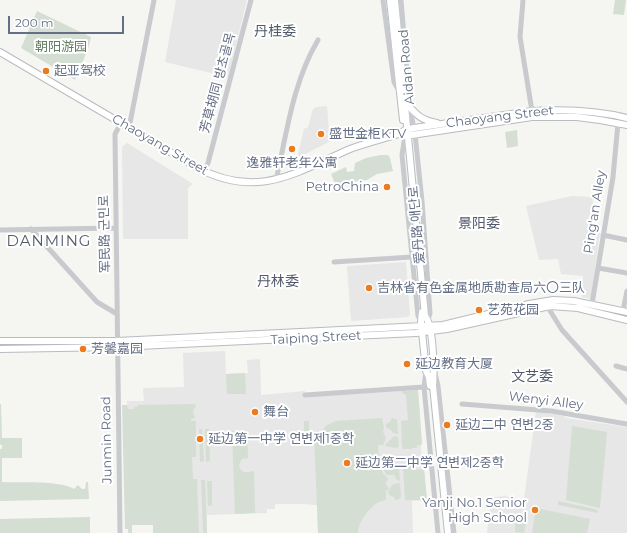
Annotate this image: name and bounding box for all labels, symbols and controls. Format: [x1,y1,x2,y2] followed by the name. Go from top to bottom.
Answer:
[10,8,126,34] scale bar
[15,15,54,30] text: 200 m
[254,24,296,40] district label: 丹桂委
[396,29,418,105] street label: Aidan Road
[197,31,239,135] street label: 芳草胡同 방초골목
[35,39,87,55] park label: 朝阳游园
[54,63,106,79] place label: 起亚驾校
[41,66,51,76] marker: 起亚驾校
[445,103,555,131] street label: Chaoyang Street
[109,111,211,179] street label: Chaoyang Street
[329,126,406,142] place label: 盛世金柜KTV
[316,129,326,139] marker: 盛世金柜KTV
[287,144,297,154] marker: 逸雅轩老年公寓
[247,155,337,171] place label: 逸雅轩老年公寓
[581,169,609,255] street label: Ping'an Alley
[306,179,379,195] place label: PetroChina
[382,182,392,192] marker: PetroChina
[406,185,428,265] street label: 爱丹路 애단로
[97,195,113,273] street label: 军民路 군민로
[458,216,500,232] district label: 景阳委
[7,233,91,251] district label: DANMING
[257,274,299,290] district label: 丹林委
[377,280,585,296] place label: 吉林省有色金属地质勘查局六〇三队
[364,283,374,293] marker: 吉林省有色金属地质勘查局六〇三队
[487,302,539,318] place label: 艺苑花园
[474,305,484,315] marker: 艺苑花园
[270,328,362,348] street label: Taiping Street
[91,341,143,357] place label: 芳馨嘉园
[78,344,88,354] marker: 芳馨嘉园
[415,356,493,372] place label: 延边教育大厦
[402,359,412,369] marker: 延边教育大厦
[511,369,553,385] district label: 文艺委
[508,389,584,413] street label: Wenyi Alley
[98,396,116,484] street label: Junmin Road
[263,404,289,420] place label: 舞台
[250,407,260,417] marker: 舞台
[455,417,554,433] place label: 延边二中 연변2중
[442,420,452,430] marker: 延边二中 연변2중
[208,431,354,447] place label: 延边第一中学 연변제1중학
[195,434,205,444] marker: 延边第一中学 연변제1중학
[355,455,504,471] place label: 延边第二中学 연변제2중학
[342,458,352,468] marker: 延边第二中学 연변제2중학
[422,495,527,526] place label: Yanji No.1 Senior High School
[530,505,540,515] marker: Yanji No.1 Senior High School

